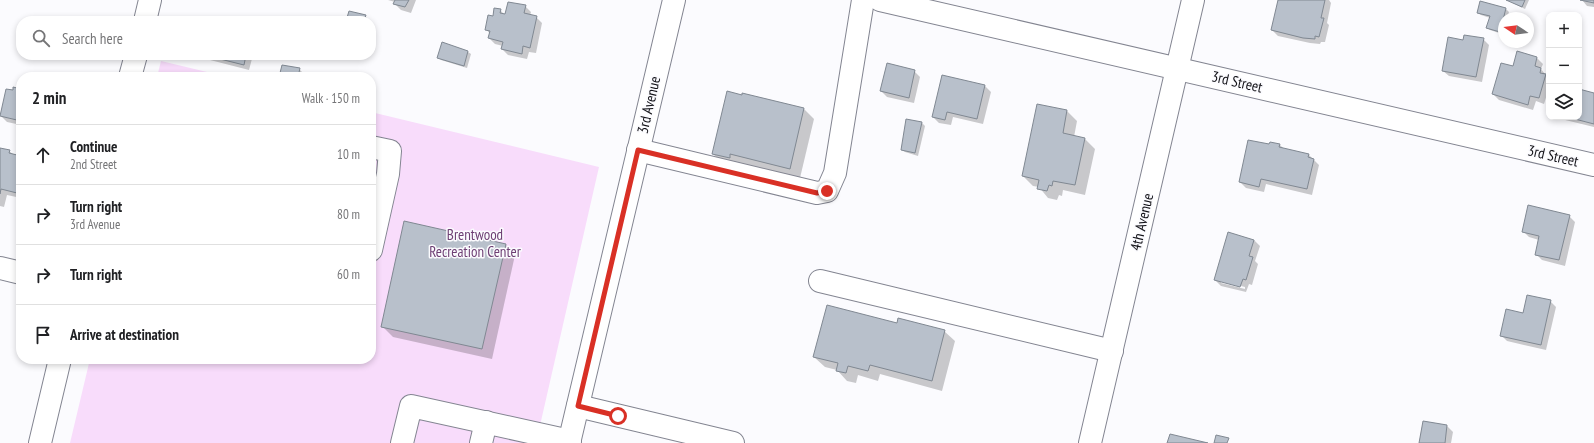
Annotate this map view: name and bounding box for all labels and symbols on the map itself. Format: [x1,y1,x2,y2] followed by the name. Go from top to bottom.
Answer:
[1498,12,1534,48] north arrow
[1210,66,1264,97] street label: 3rd Street
[633,74,664,135] street label: 3rd Avenue
[1526,140,1580,171] street label: 3rd Street
[818,182,836,200] route end
[1126,191,1157,252] street label: 4th Avenue
[429,225,522,261] park label: Brentwood Recreation Center
[609,407,627,425] route start

